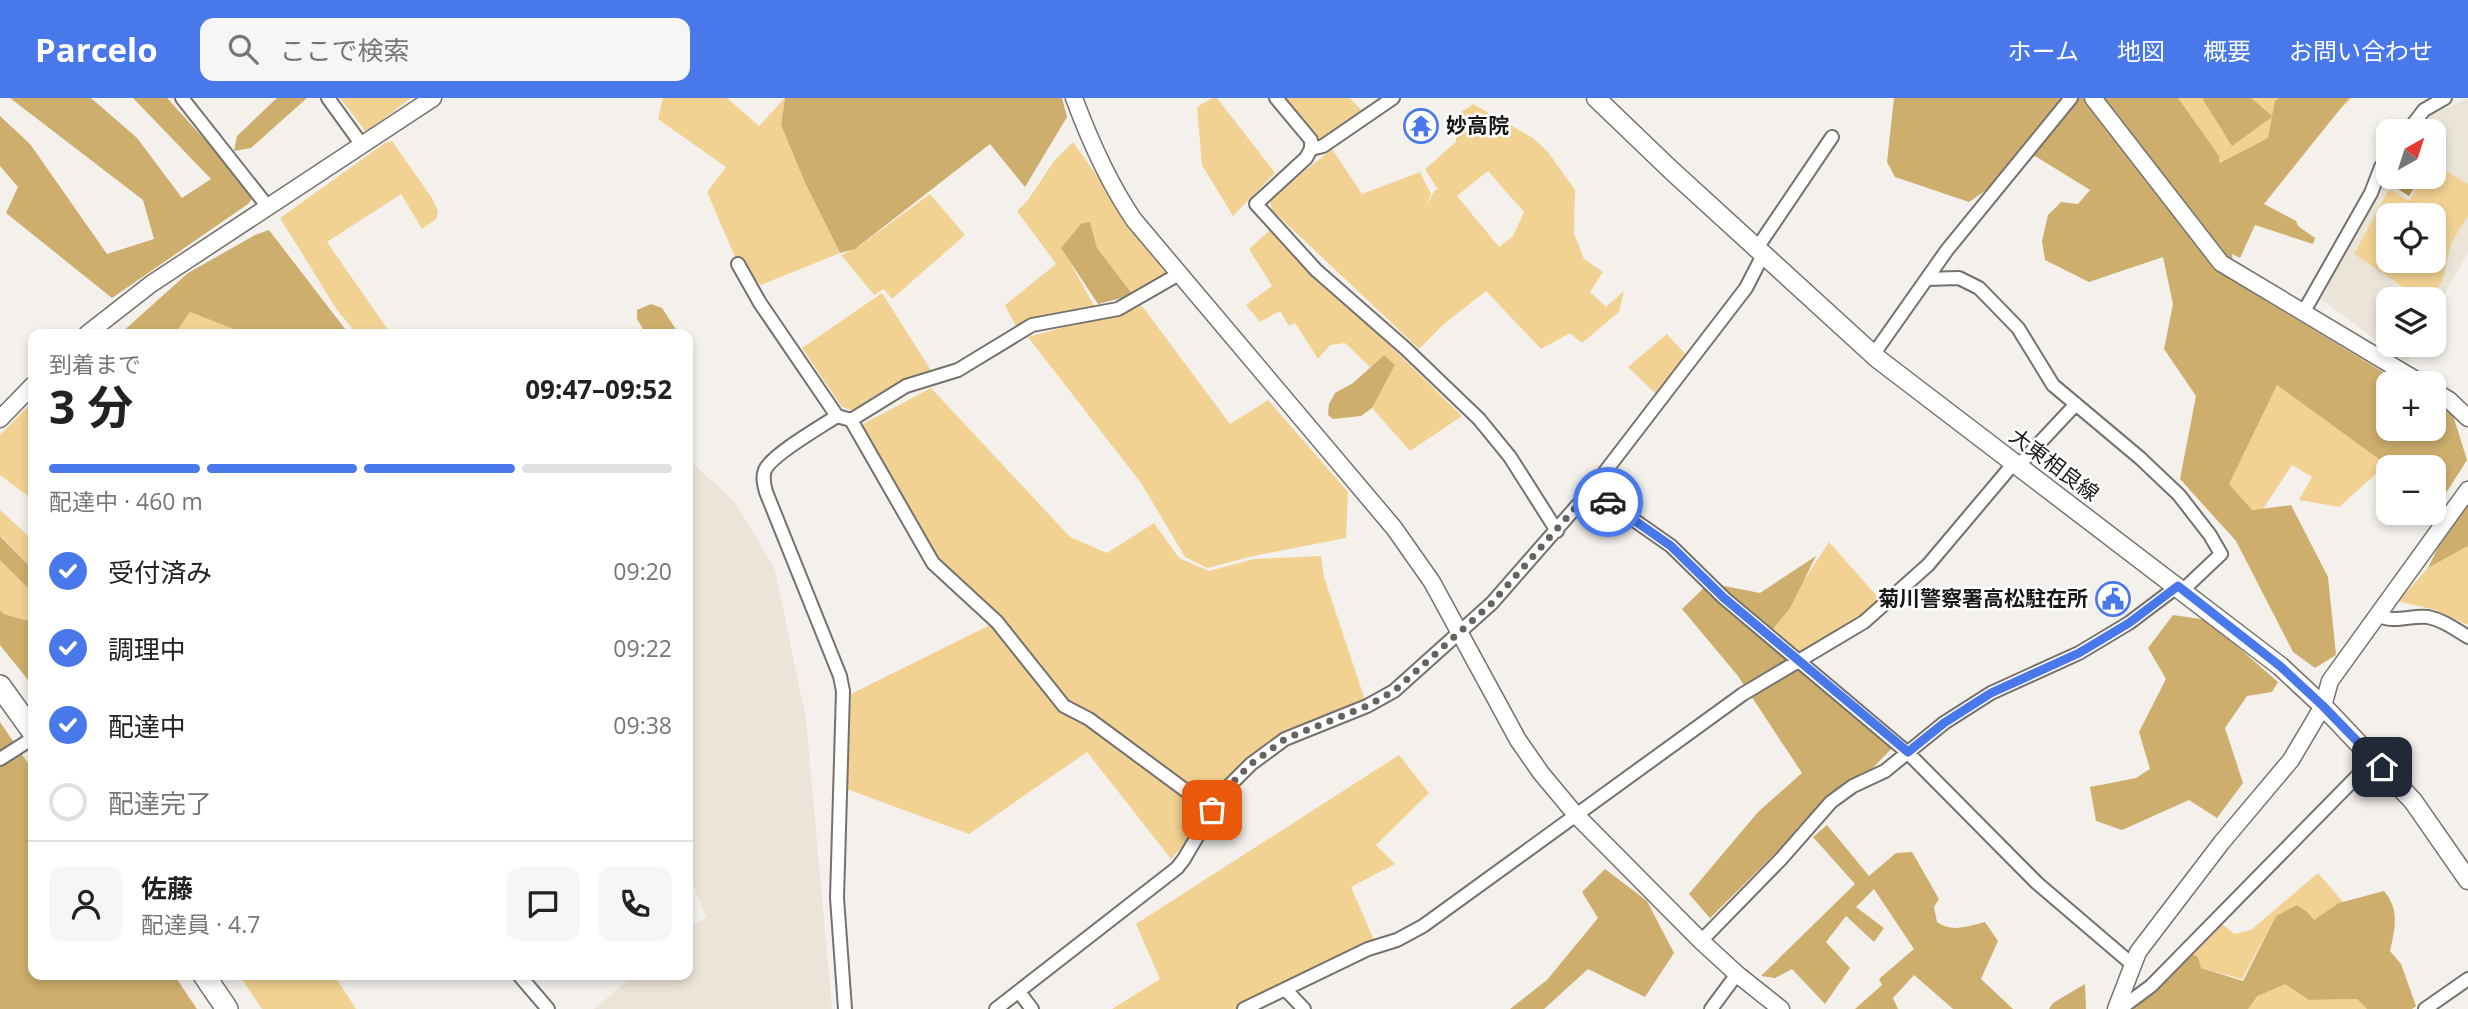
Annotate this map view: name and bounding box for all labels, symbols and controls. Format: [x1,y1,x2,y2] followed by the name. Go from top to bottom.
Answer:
[200,18,690,81] search box
[35,27,158,72] text: Parcelo
[224,30,262,68] icon: search
[280,32,410,68] text: ここで検索
[2008,34,2079,67] text: ホーム
[2117,34,2165,67] text: 地図
[2203,34,2251,67] text: 概要
[2289,34,2433,67] text: お問い合わせ
[1402,107,1440,145] temple icon: 妙高院
[1446,111,1509,139] place label: 妙高院
[2376,119,2446,189] north arrow
[2376,119,2446,525] map controls
[2376,203,2446,273] button: locate
[2376,287,2446,357] button: layers
[49,348,141,380] text: 到着まで
[525,371,672,407] text: 09:47–09:52
[2376,371,2446,441] button: +
[49,375,133,437] text: 3 分
[2004,421,2105,507] street label: 大東相良線
[2376,455,2446,525] button: −
[1573,467,1643,537] courier
[1589,483,1627,521] icon: car
[49,485,203,517] text: 配達中 · 460 m
[49,552,87,590] icon: check
[108,554,212,590] text: 受付済み
[613,555,672,587] text: 09:20
[2094,580,2132,618] public building icon: 菊川警察署高松駐在所
[1878,584,2088,612] place label: 菊川警察署高松駐在所
[49,629,87,667] icon: check
[108,631,186,667] text: 調理中
[613,632,672,664] text: 09:22
[49,706,87,744] icon: check
[108,708,186,744] text: 配達中
[613,709,672,741] text: 09:38
[2352,737,2412,797] pin
[2363,748,2401,786] icon: home
[1182,780,1242,840] pin
[108,785,212,821] text: 配達完了
[1193,791,1231,829] icon: bag
[49,867,123,941] button: person
[506,867,580,941] button: chat
[598,867,672,941] button: phone
[141,870,193,906] text: 佐藤
[141,908,260,940] text: 配達員 · 4.7

